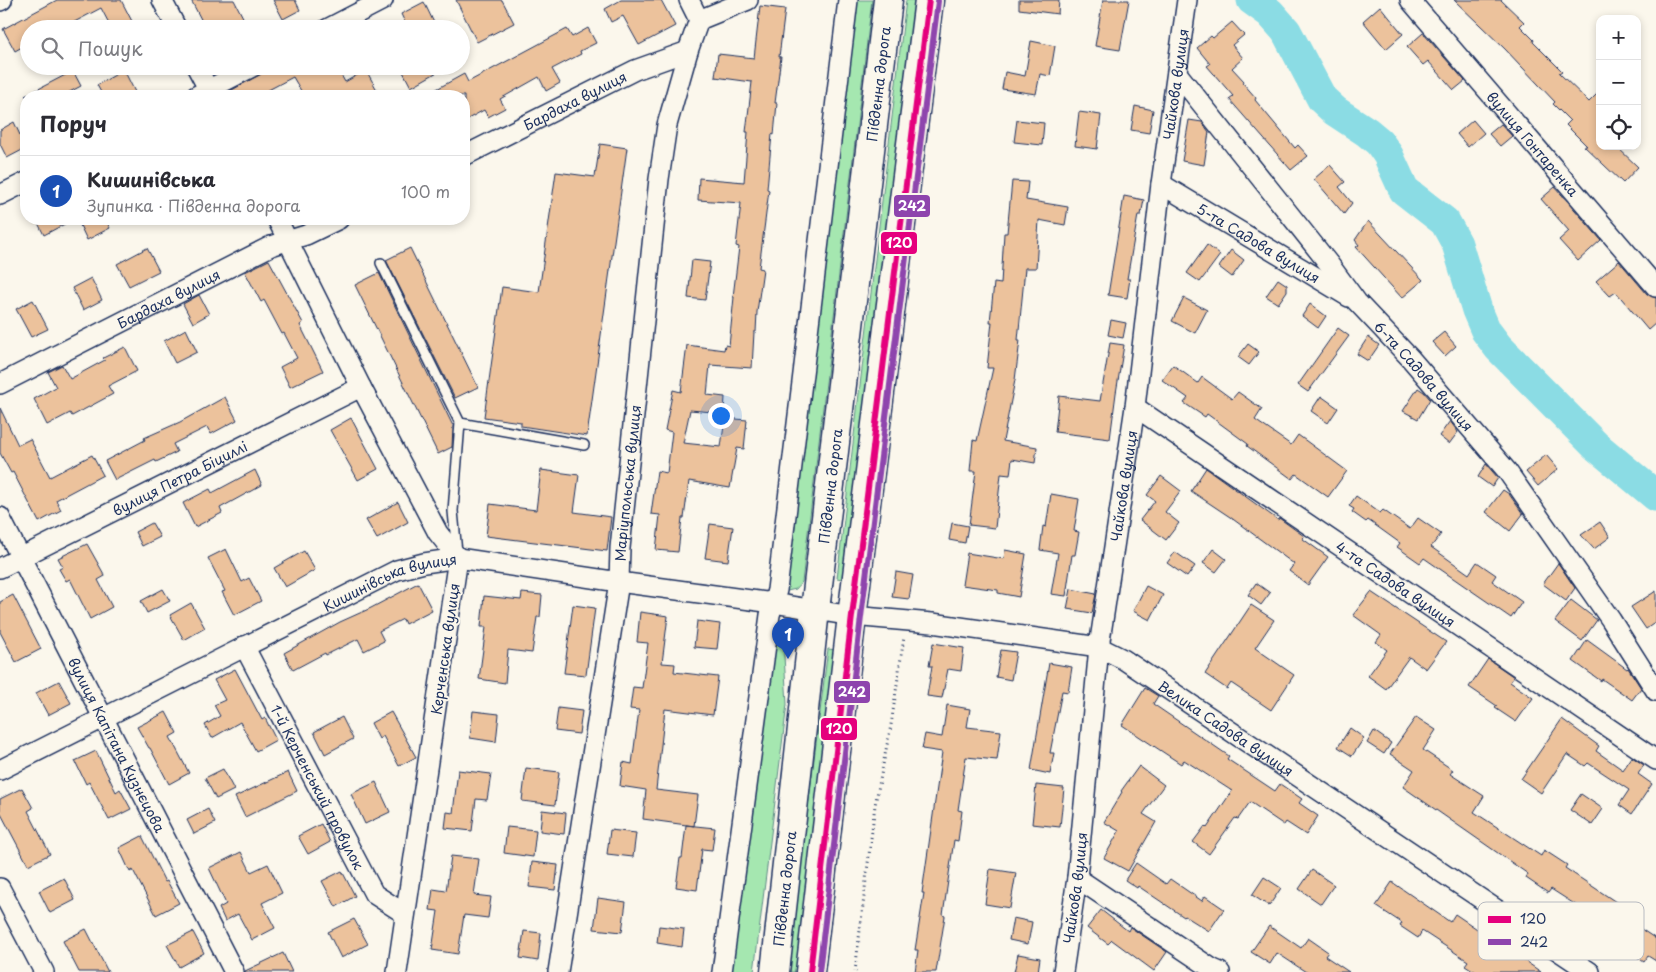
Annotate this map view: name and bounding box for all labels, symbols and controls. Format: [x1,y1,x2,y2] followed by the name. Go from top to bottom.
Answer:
[1596,15,1641,150] map controls
[1596,15,1641,60] button: +
[20,20,470,75] search box
[861,25,895,143] street label: Південна дорога
[1157,27,1193,141] street label: Чайкова вулиця
[38,34,66,62] icon: search
[78,34,143,62] text: Пошук
[1596,60,1641,105] button: −
[520,66,630,135] street label: Бардаха вулиця
[1482,86,1584,201] street label: вулиця Гонтаренка
[1596,105,1641,150] button: locate
[40,107,107,139] text: Поруч
[87,165,216,193] text: Кишинівська
[52,179,60,203] text: 1
[401,179,450,203] text: 100 m
[87,193,300,217] text: Зупинка · Південна дорога
[893,194,931,218] line badge: 242
[898,195,926,216] text: 242
[1193,198,1324,288] street label: 5-та Садова вулиця
[880,231,918,255] line badge: 120
[886,232,912,253] text: 120
[113,263,224,333] street label: Бардаха вулиця
[1369,316,1479,435] street label: 6-та Садова вулиця
[708,403,734,429] your location
[609,404,646,562] street label: Маріупольська вулиця
[813,427,847,545] street label: Південна дорога
[1104,429,1142,543] street label: Чайкова вулиця
[109,435,251,521] street label: вулиця Петра Біциллі
[1332,536,1460,632] street label: 4-та Садова вулиця
[319,548,458,616] street label: Кишинівська вулиця
[425,582,465,716] street label: Керченська вулиця
[772,618,804,659] pin: 1
[63,654,171,836] street label: вулиця Капітана Кузнєцова
[1154,675,1298,781] street label: Велика Садова вулиця
[833,680,871,704] line badge: 242
[838,681,866,702] text: 242
[266,701,370,874] street label: 1-й Керченський провулок
[820,717,858,741] line badge: 120
[826,718,852,739] text: 120
[767,829,801,947] street label: Південна дорога
[1057,831,1092,945] street label: Чайкова вулиця
[1478,902,1644,960] legend
[1520,908,1546,929] text: 120
[1520,931,1548,952] text: 242

